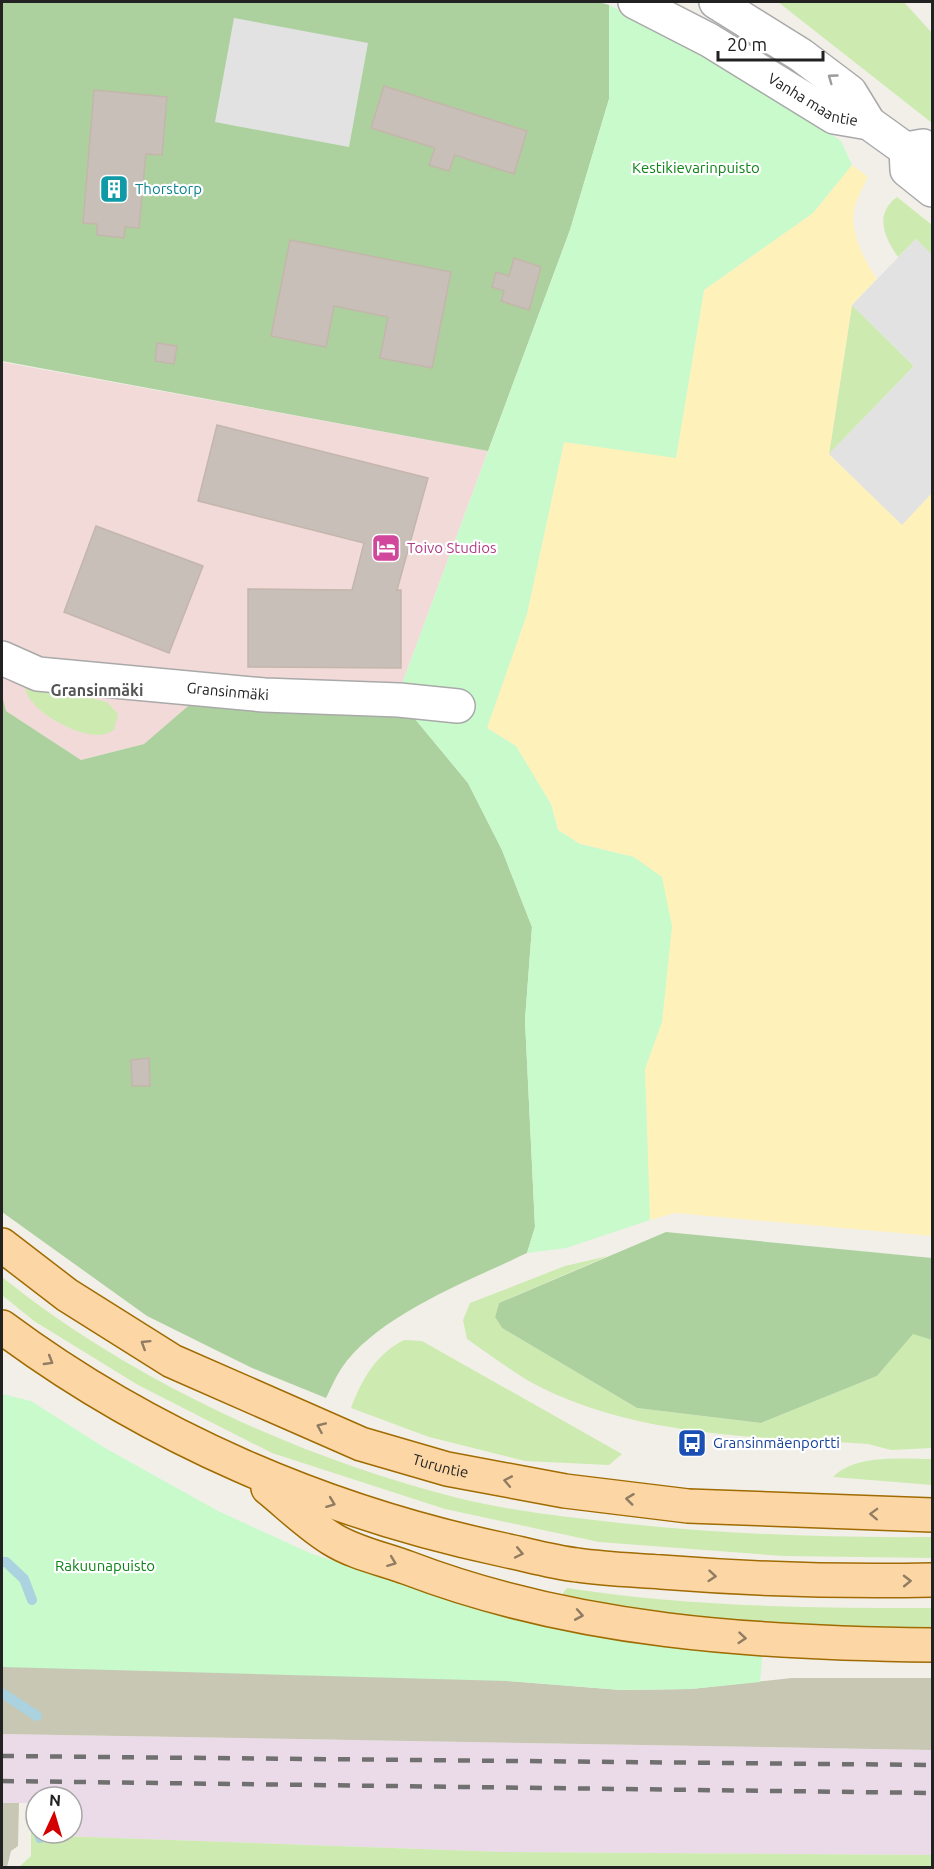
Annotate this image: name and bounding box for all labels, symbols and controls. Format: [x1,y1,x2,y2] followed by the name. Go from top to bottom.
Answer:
[718,24,823,62] scale bar
[727,34,767,54] text: 20 m
[765,69,859,129] street label: Vanha maantie
[828,75,839,86] one-way arrow
[632,159,760,176] park label: Kestikievarinpuisto
[98,173,130,205] building icon: Thorstorp
[135,180,202,197] place label: Thorstorp
[370,532,402,564] hotel icon: Toivo Studios
[407,539,497,556] place label: Toivo Studios
[186,679,269,703] street label: Gransinmäki
[51,681,143,699] district label: Gransinmäki
[141,1340,152,1351] one-way arrow
[43,1353,53,1365] one-way arrow
[317,1422,328,1434] one-way arrow
[676,1427,708,1459] bus stop icon: Gransinmäenportti
[713,1434,840,1451] place label: Gransinmäenportti
[411,1450,470,1481] street label: Turuntie
[503,1475,513,1487] one-way arrow
[625,1494,635,1506] one-way arrow
[325,1495,336,1508] one-way arrow
[870,1508,879,1520] one-way arrow
[514,1546,524,1559] one-way arrow
[386,1555,397,1568] one-way arrow
[55,1557,155,1574] park label: Rakuunapuisto
[708,1569,717,1582] one-way arrow
[903,1574,912,1587] one-way arrow
[575,1609,584,1621] one-way arrow
[738,1631,747,1644] one-way arrow
[24,1785,84,1845] north arrow
[48,1791,62,1809] text: N

